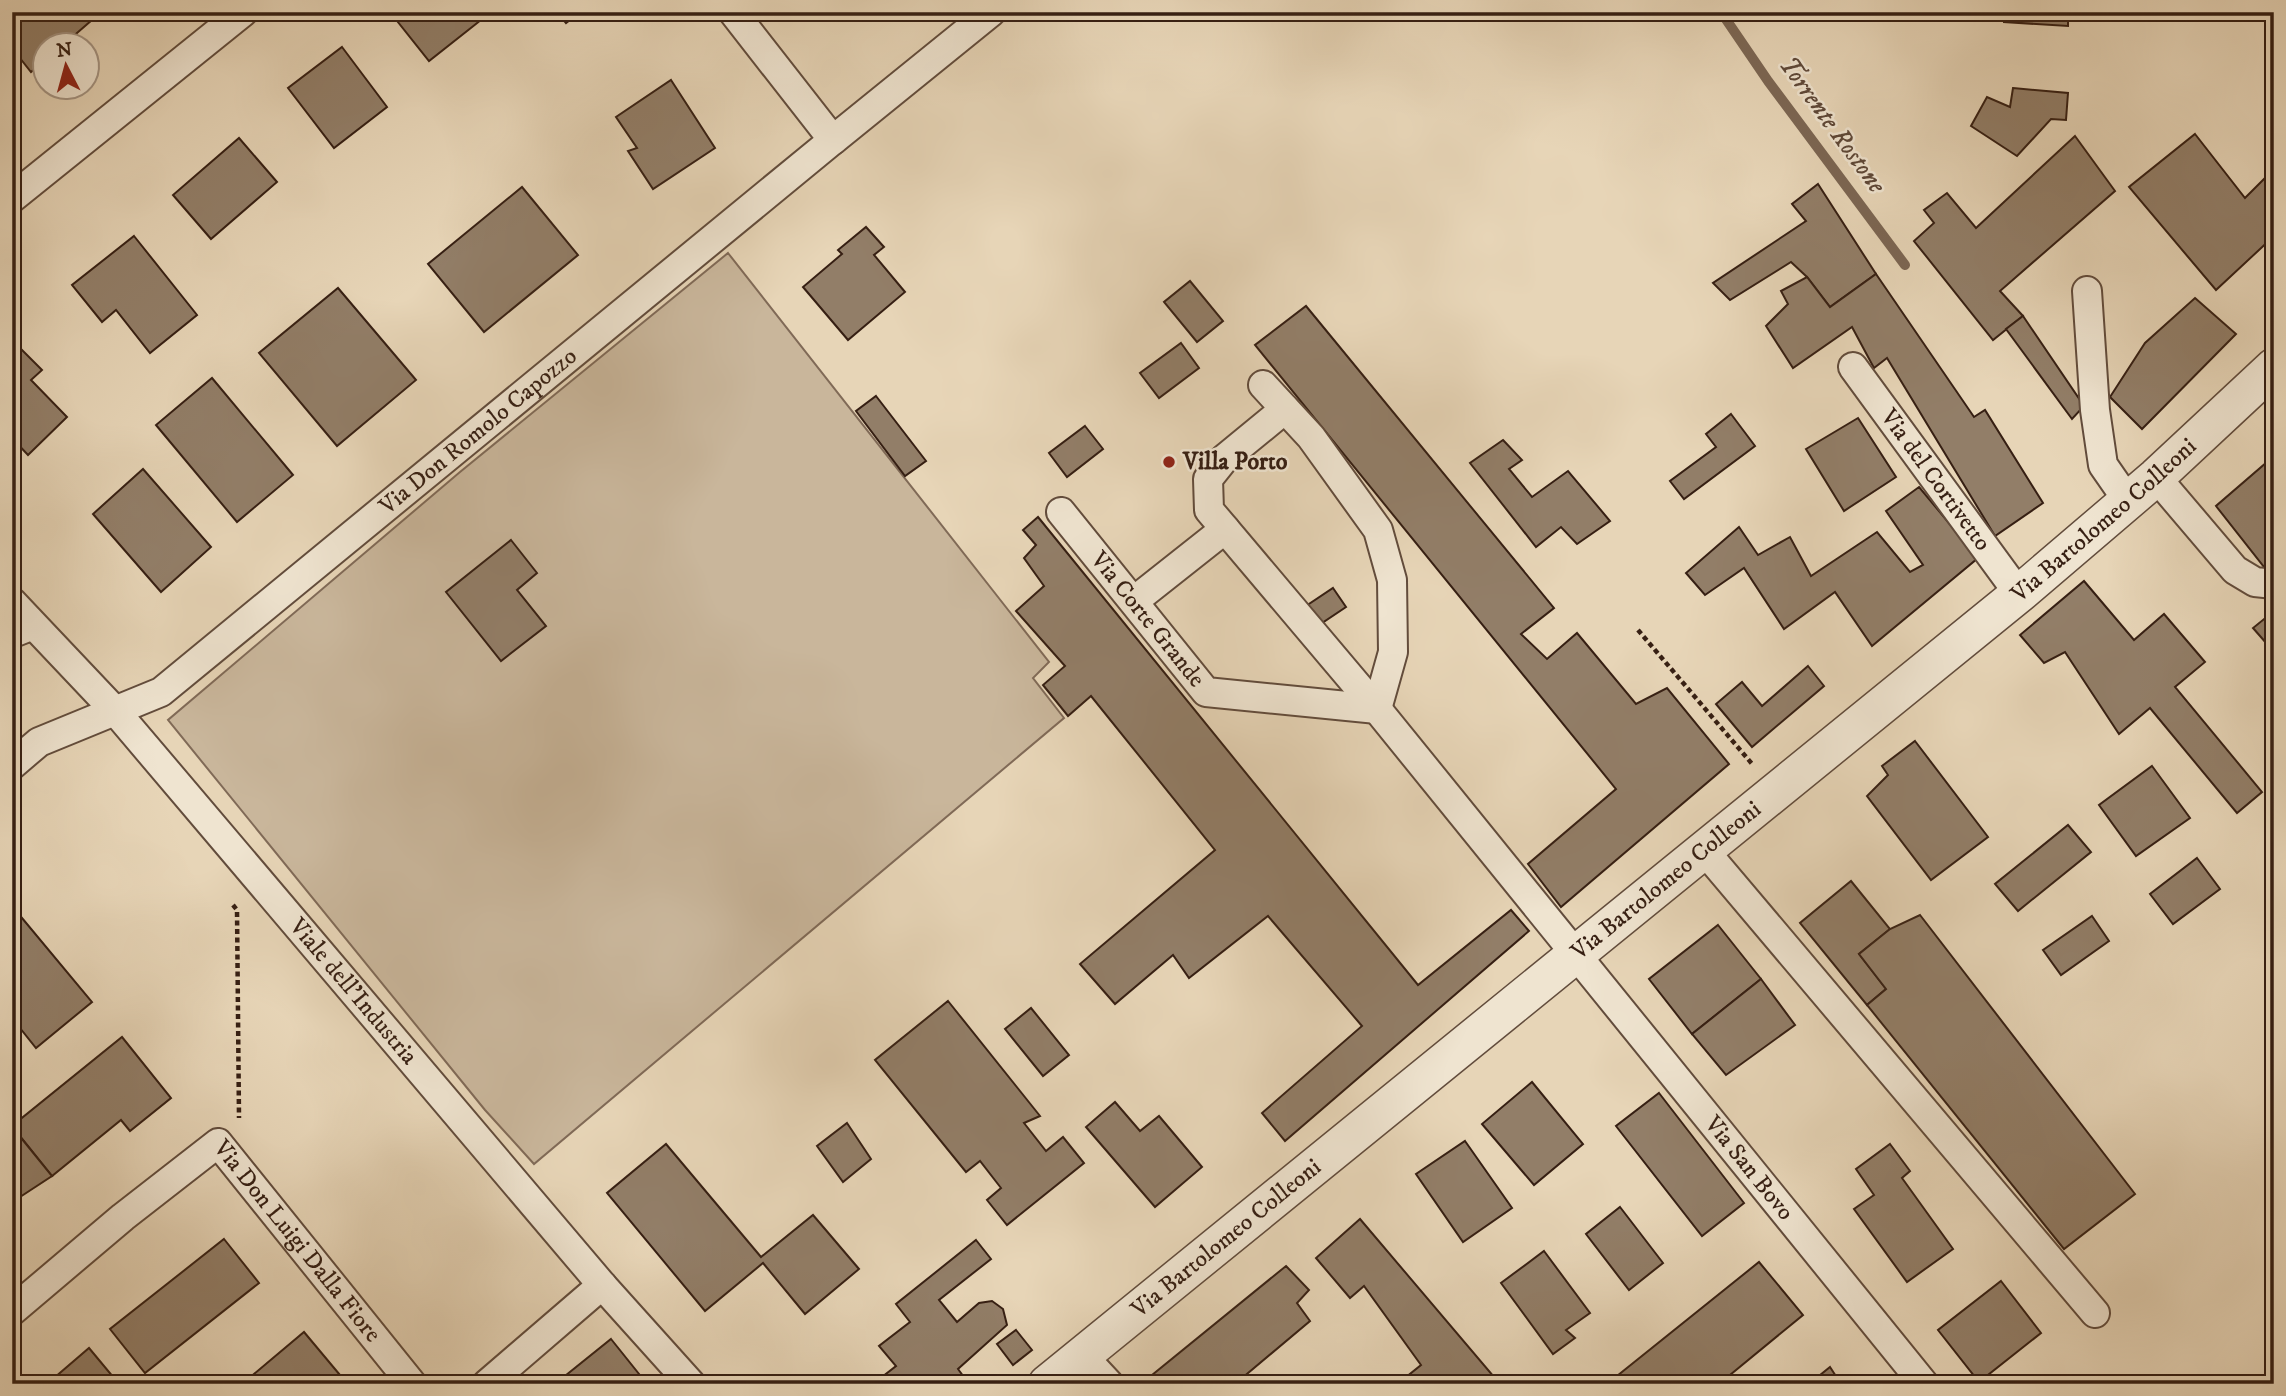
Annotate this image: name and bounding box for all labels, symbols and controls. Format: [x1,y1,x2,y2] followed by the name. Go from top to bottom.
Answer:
[32,32,102,102] north arrow
[55,38,74,63] text: N
[1771,50,1893,201] water label: Torrente Rostone
[373,341,583,522] street label: Via Don Romolo Capozzo
[1873,402,1998,557] street label: Via del Cortivetto
[2004,432,2203,610] street label: Via Bartolomeo Colleoni
[1182,447,1288,477] place label: Villa Porto
[1161,454,1177,470] marker: Villa Porto
[1083,545,1211,694] street label: Via Corte Grande
[1564,795,1767,967] street label: Via Bartolomeo Colleoni
[282,911,424,1072] street label: Viale dell'Industria
[1697,1109,1800,1227] street label: Via San Bovo
[206,1133,388,1349] street label: Via Don Luigi Dalla Fiore
[1124,1152,1327,1325] street label: Via Bartolomeo Colleoni

